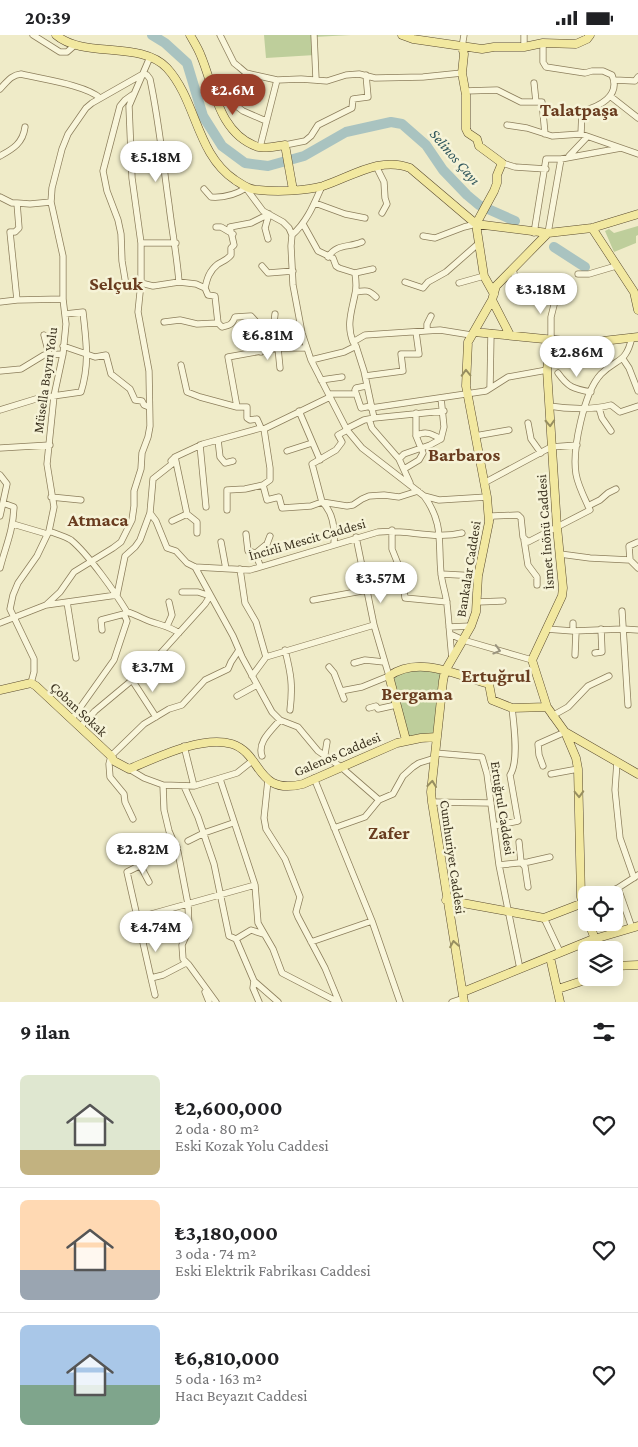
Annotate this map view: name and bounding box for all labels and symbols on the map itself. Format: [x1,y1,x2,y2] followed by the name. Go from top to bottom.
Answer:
[198,73,268,116] pin: ₺2.6M
[540,99,619,120] district label: Talatpaşa
[426,126,483,189] water label: Selinos Çayı
[115,141,197,183] pin: ₺5.18M
[89,273,143,294] district label: Selçuk
[500,273,582,315] pin: ₺3.18M
[227,319,309,361] pin: ₺6.81M
[30,325,60,434] street label: Müsella Bayırı Yolu
[536,335,618,378] pin: ₺2.86M
[461,369,471,377] one-way arrow
[544,419,555,427] one-way arrow
[428,444,500,465] district label: Barbaros
[533,474,557,590] street label: İsmet İnönü Caddesi
[66,509,129,530] district label: Atmaca
[247,515,368,563] street label: İncirli Mescit Caddesi
[452,519,484,618] street label: Bankalar Caddesi
[340,561,422,604] pin: ₺3.57M
[493,644,502,655] one-way arrow
[118,651,188,693] pin: ₺3.7M
[461,665,531,686] district label: Ertuğrul
[47,679,111,740] street label: Çoban Sokak
[381,683,453,704] district label: Bergama
[291,728,383,779] street label: Galenos Caddesi
[488,760,518,856] street label: Ertuğrul Caddesi
[426,779,437,787] one-way arrow
[574,790,584,798] one-way arrow
[437,799,469,915] street label: Cumhuriyet Caddesi
[368,822,410,843] district label: Zafer
[102,833,184,875] pin: ₺2.82M
[115,911,197,953] pin: ₺4.74M
[449,940,459,949] one-way arrow

